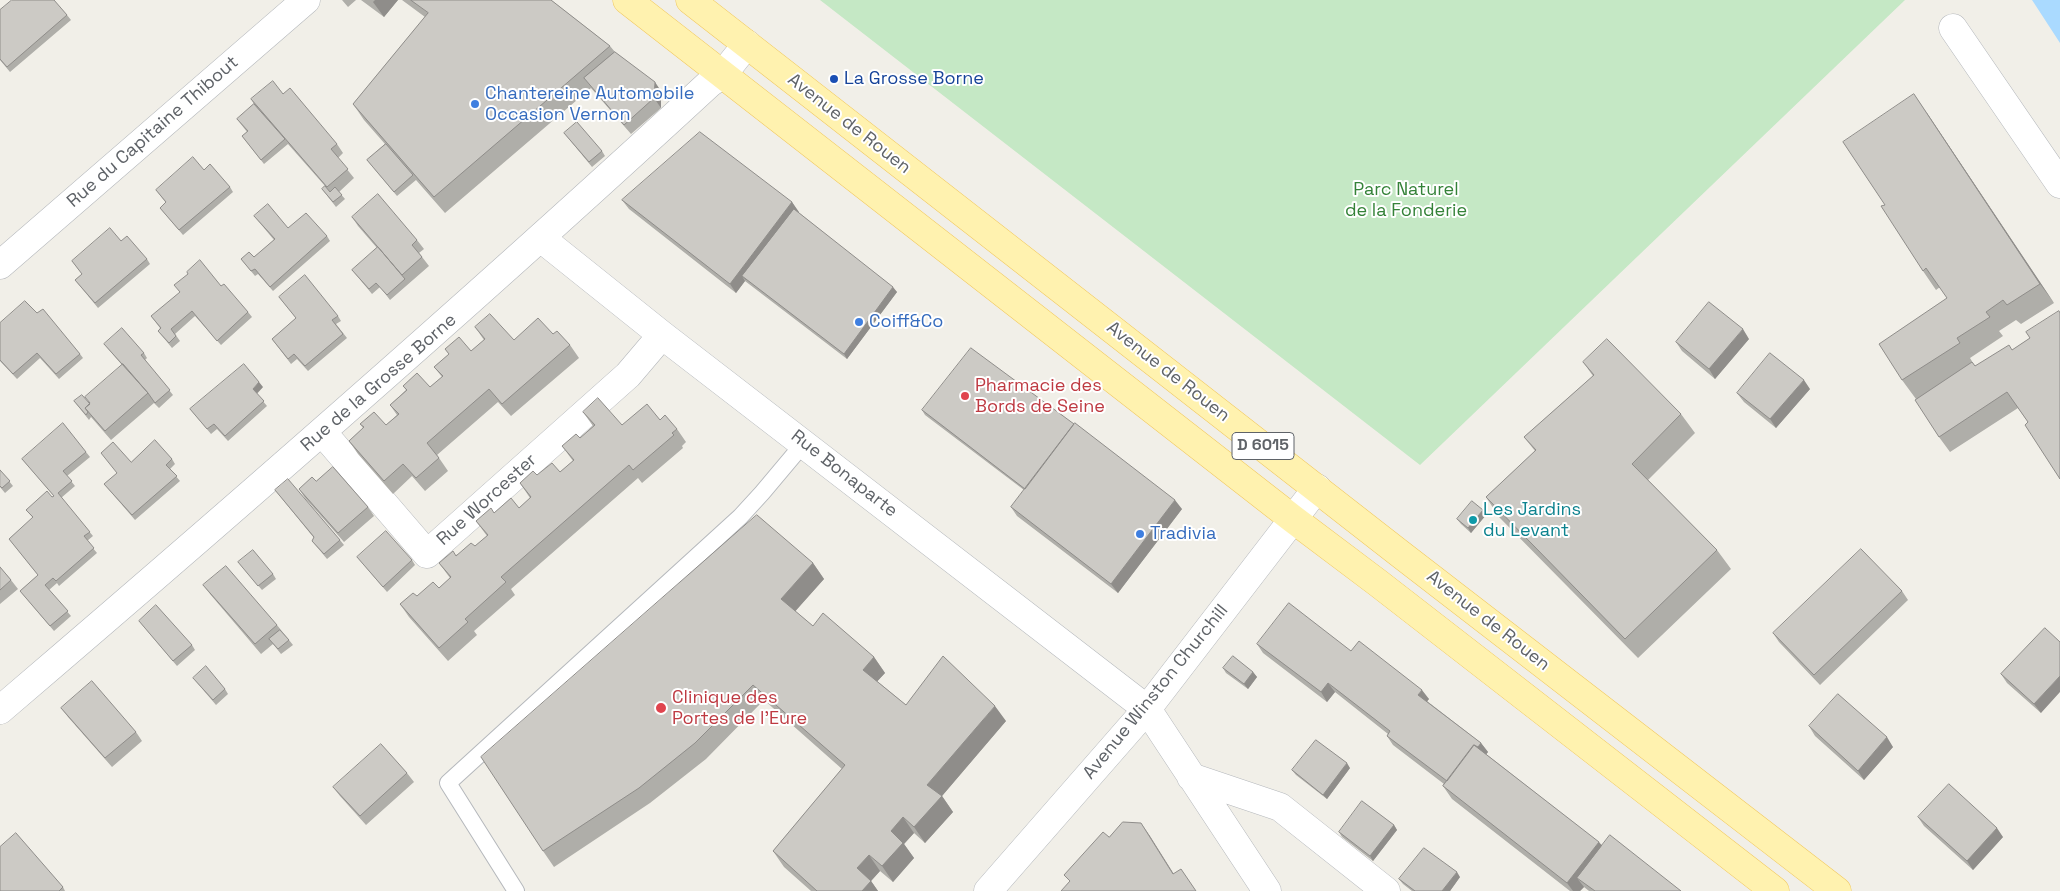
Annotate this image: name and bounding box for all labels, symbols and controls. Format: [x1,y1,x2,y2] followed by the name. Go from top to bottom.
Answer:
[63,52,243,212] street label: Rue du Capitaine Thibout
[844,68,984,90] place label: La Grosse Borne
[783,69,915,179] street label: Avenue de Rouen
[828,73,840,85] marker: La Grosse Borne
[485,83,694,126] place label: Chantereine Automobile Occasion Vernon
[469,98,481,110] marker: Chantereine Automobile Occasion Vernon
[1345,179,1467,222] park label: Parc Naturel de la Fonderie
[297,310,461,456] street label: Rue de la Grosse Borne
[869,311,943,333] place label: Coiff&Co
[853,316,865,328] marker: Coiff&Co
[1102,317,1234,427] street label: Avenue de Rouen
[975,375,1105,418] place label: Pharmacie des Bords de Seine
[959,390,971,402] marker: Pharmacie des Bords de Seine
[786,426,902,522] street label: Rue Bonaparte
[1232,432,1294,460] road number: D 6015
[433,450,541,550] street label: Rue Worcester
[1483,499,1581,542] place label: Les Jardins du Levant
[1467,514,1479,526] marker: Les Jardins du Levant
[1150,523,1216,545] place label: Tradivia
[1134,528,1146,540] marker: Tradivia
[1422,566,1554,676] street label: Avenue de Rouen
[1079,600,1233,784] street label: Avenue Winston Churchill
[672,687,807,730] place label: Clinique des Portes de l'Eure
[654,701,668,715] marker: Clinique des Portes de l'Eure

